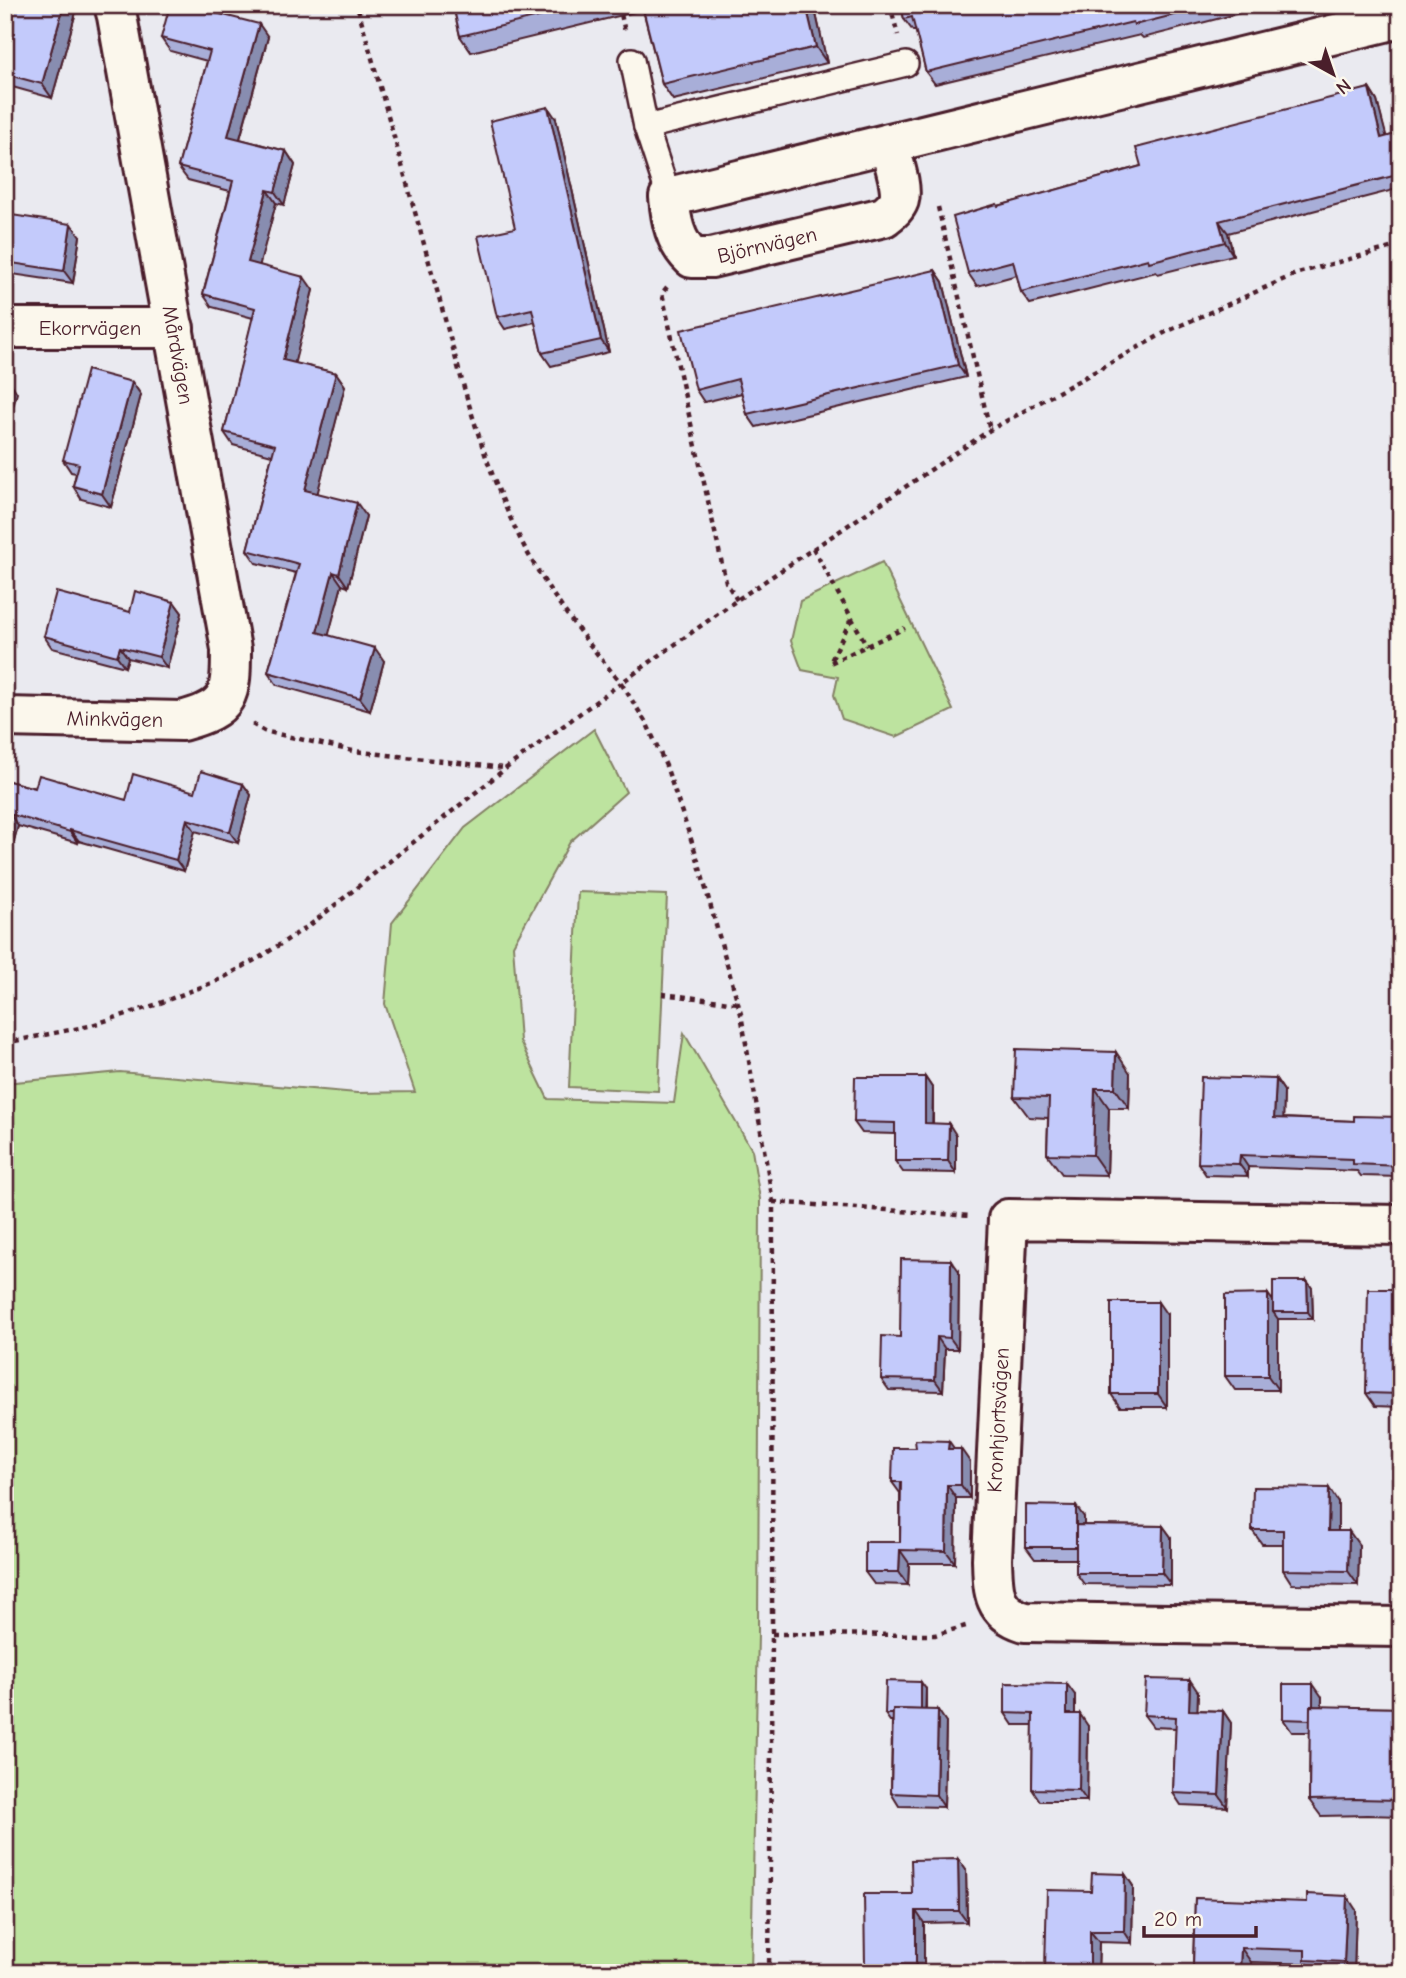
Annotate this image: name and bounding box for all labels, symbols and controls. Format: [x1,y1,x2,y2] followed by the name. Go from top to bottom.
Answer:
[1298,38,1368,108] north arrow
[1331,74,1355,99] text: N
[715,222,819,268] street label: Björnvägen
[158,304,198,406] street label: Mårdvägen
[39,316,141,340] street label: Ekorrvägen
[66,706,164,732] street label: Minkvägen
[982,1347,1014,1493] street label: Kronhjortsvägen
[1144,1894,1256,1938] scale bar
[1154,1907,1202,1931] text: 20 m

